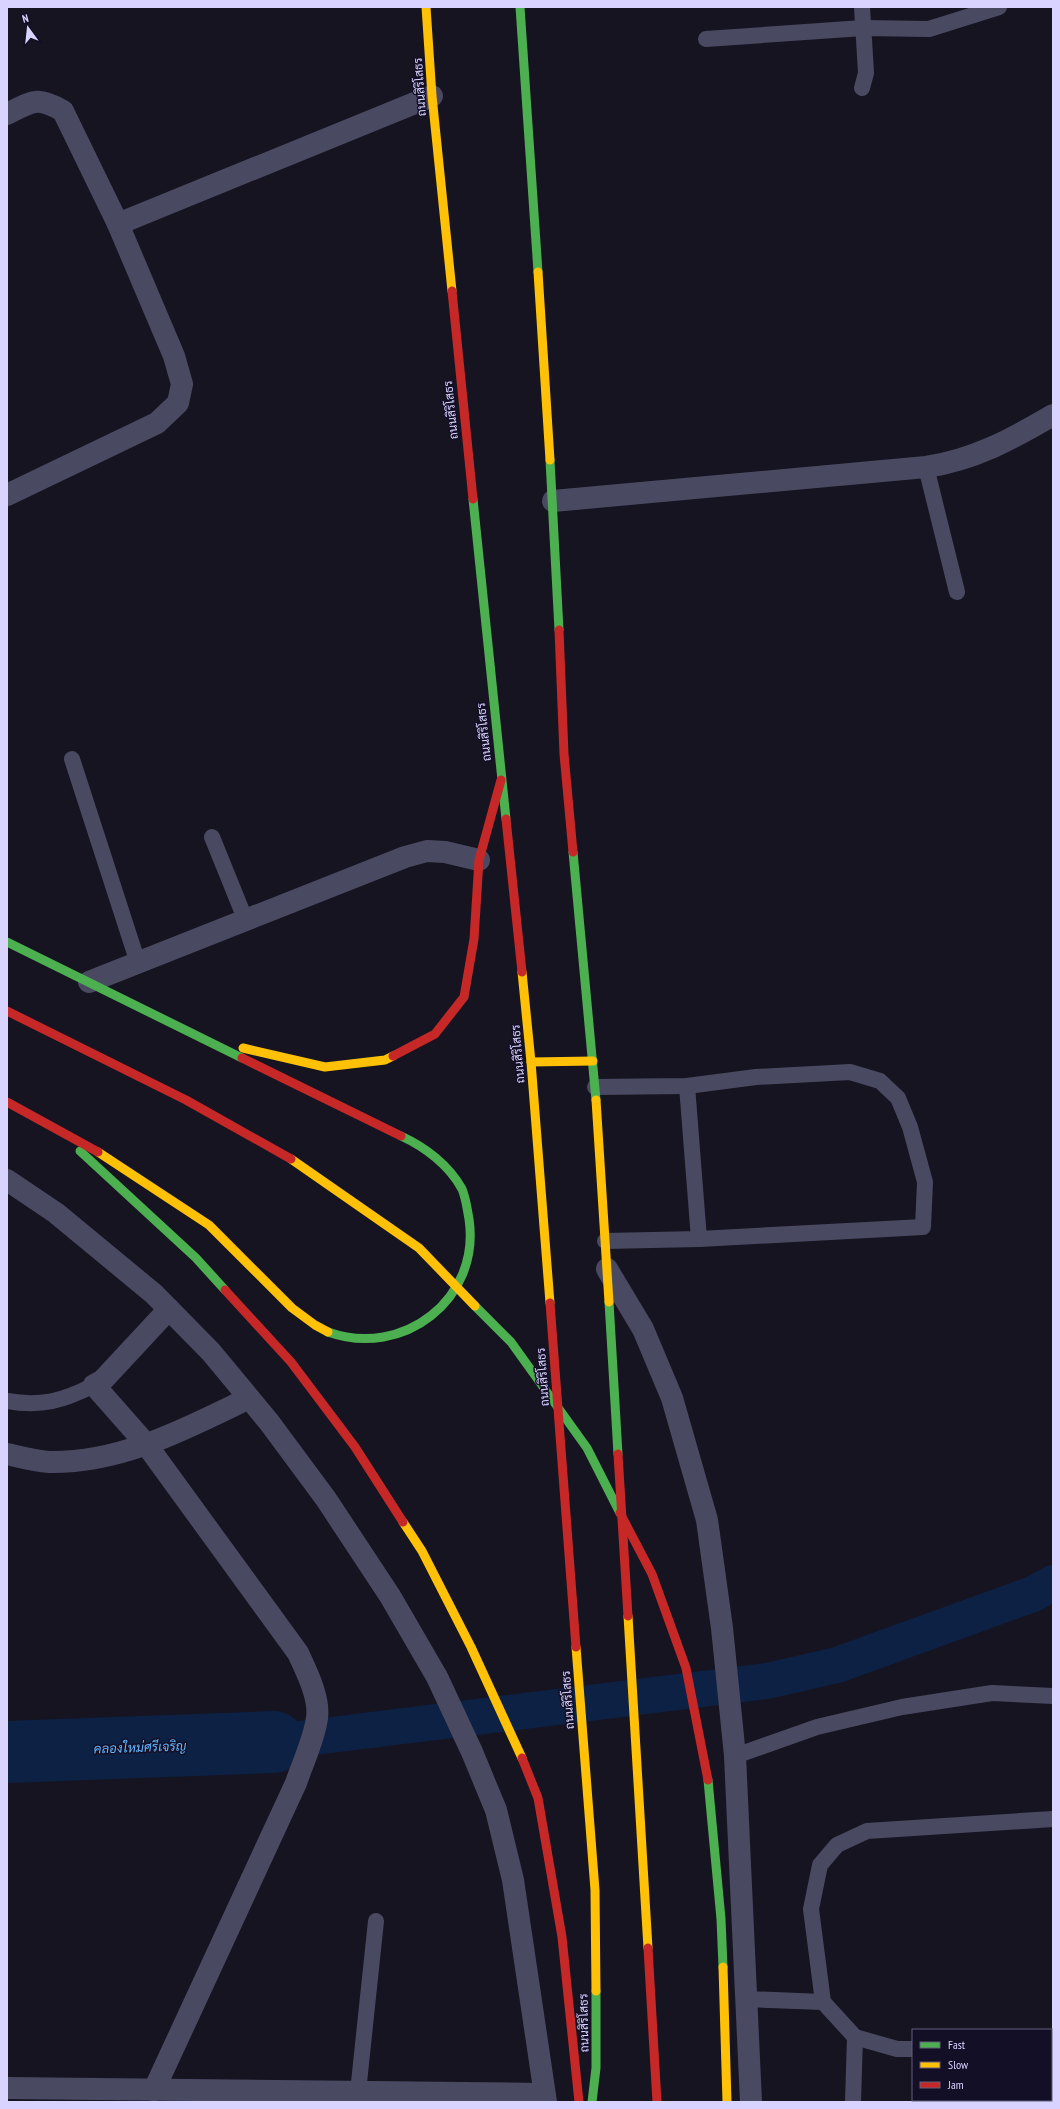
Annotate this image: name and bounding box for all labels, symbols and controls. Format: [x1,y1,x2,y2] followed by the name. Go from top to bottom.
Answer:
[8,8,48,48] north arrow
[21,11,30,26] text: N
[410,57,429,117] street label: ถนนสิริโสธร
[440,380,461,440] street label: ถนนสิริโสธร
[473,702,494,762] street label: ถนนสิริโสธร
[507,1024,528,1084] street label: ถนนสิริโสธร
[533,1347,552,1407] street label: ถนนสิริโสธร
[558,1670,577,1730] street label: ถนนสิริโสธร
[93,1736,187,1758] water label: คลองใหม่ศรีเจริญ
[575,1993,592,2053] street label: ถนนสิริโสธร
[912,2029,1052,2101] legend
[948,2037,966,2052] text: Fast
[948,2057,969,2072] text: Slow
[947,2077,964,2092] text: Jam

